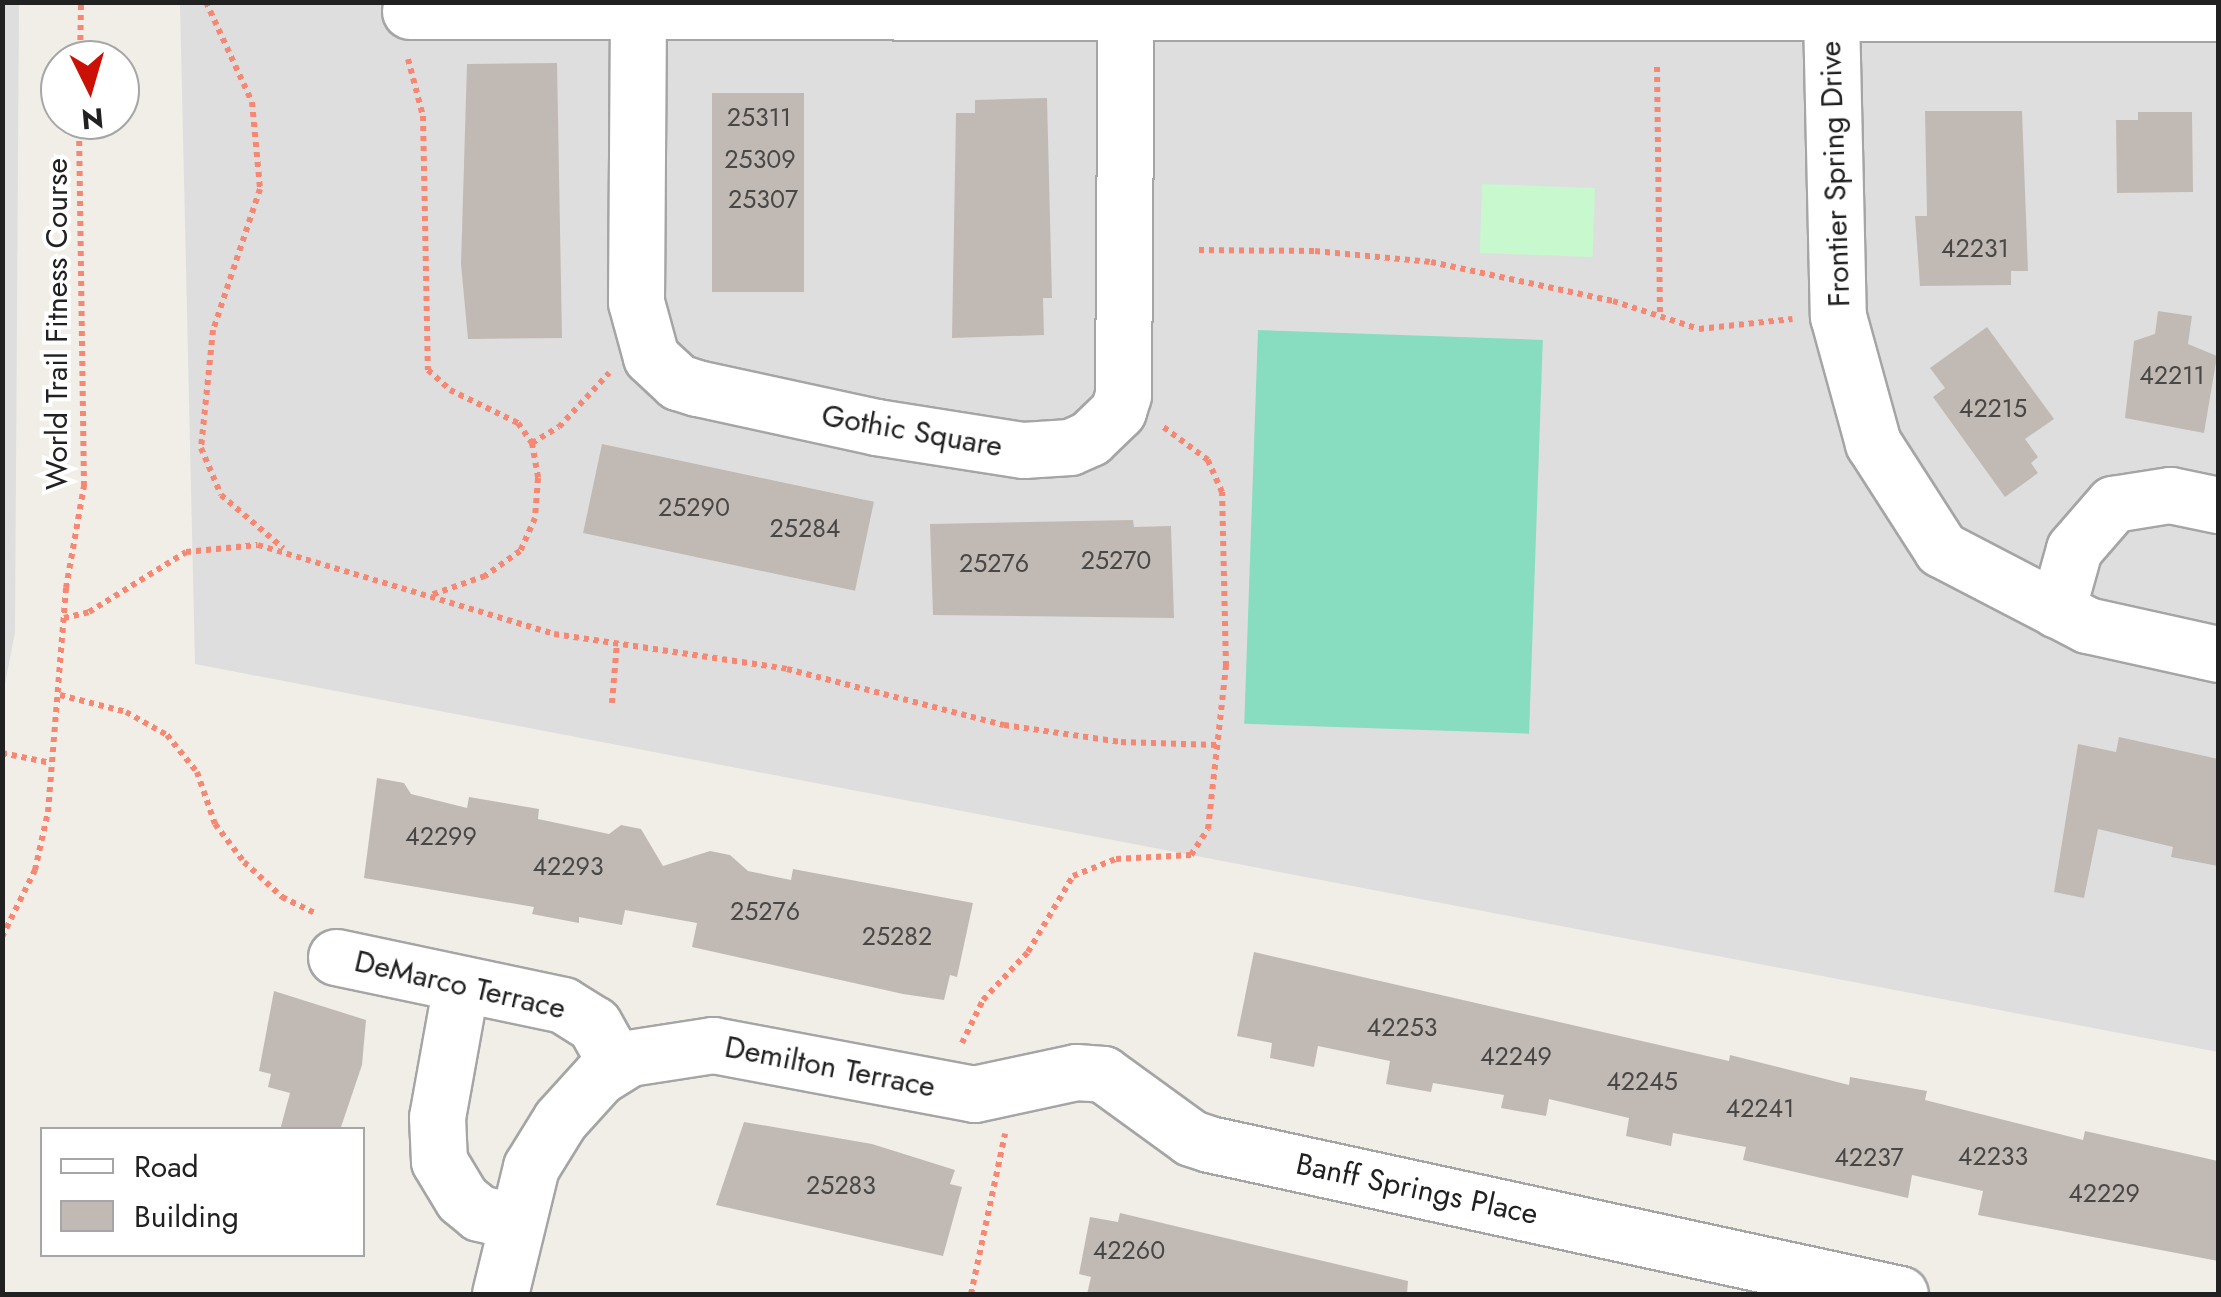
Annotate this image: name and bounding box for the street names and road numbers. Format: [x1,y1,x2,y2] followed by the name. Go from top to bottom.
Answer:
[1812,40,1858,308] street label: Frontier Spring Drive
[39,158,75,490] street label: World Trail Fitness Course
[819,397,1005,465] street label: Gothic Square
[351,943,569,1027] street label: DeMarco Terrace
[722,1029,938,1105] street label: Demilton Terrace
[1293,1146,1541,1232] street label: Banff Springs Place

